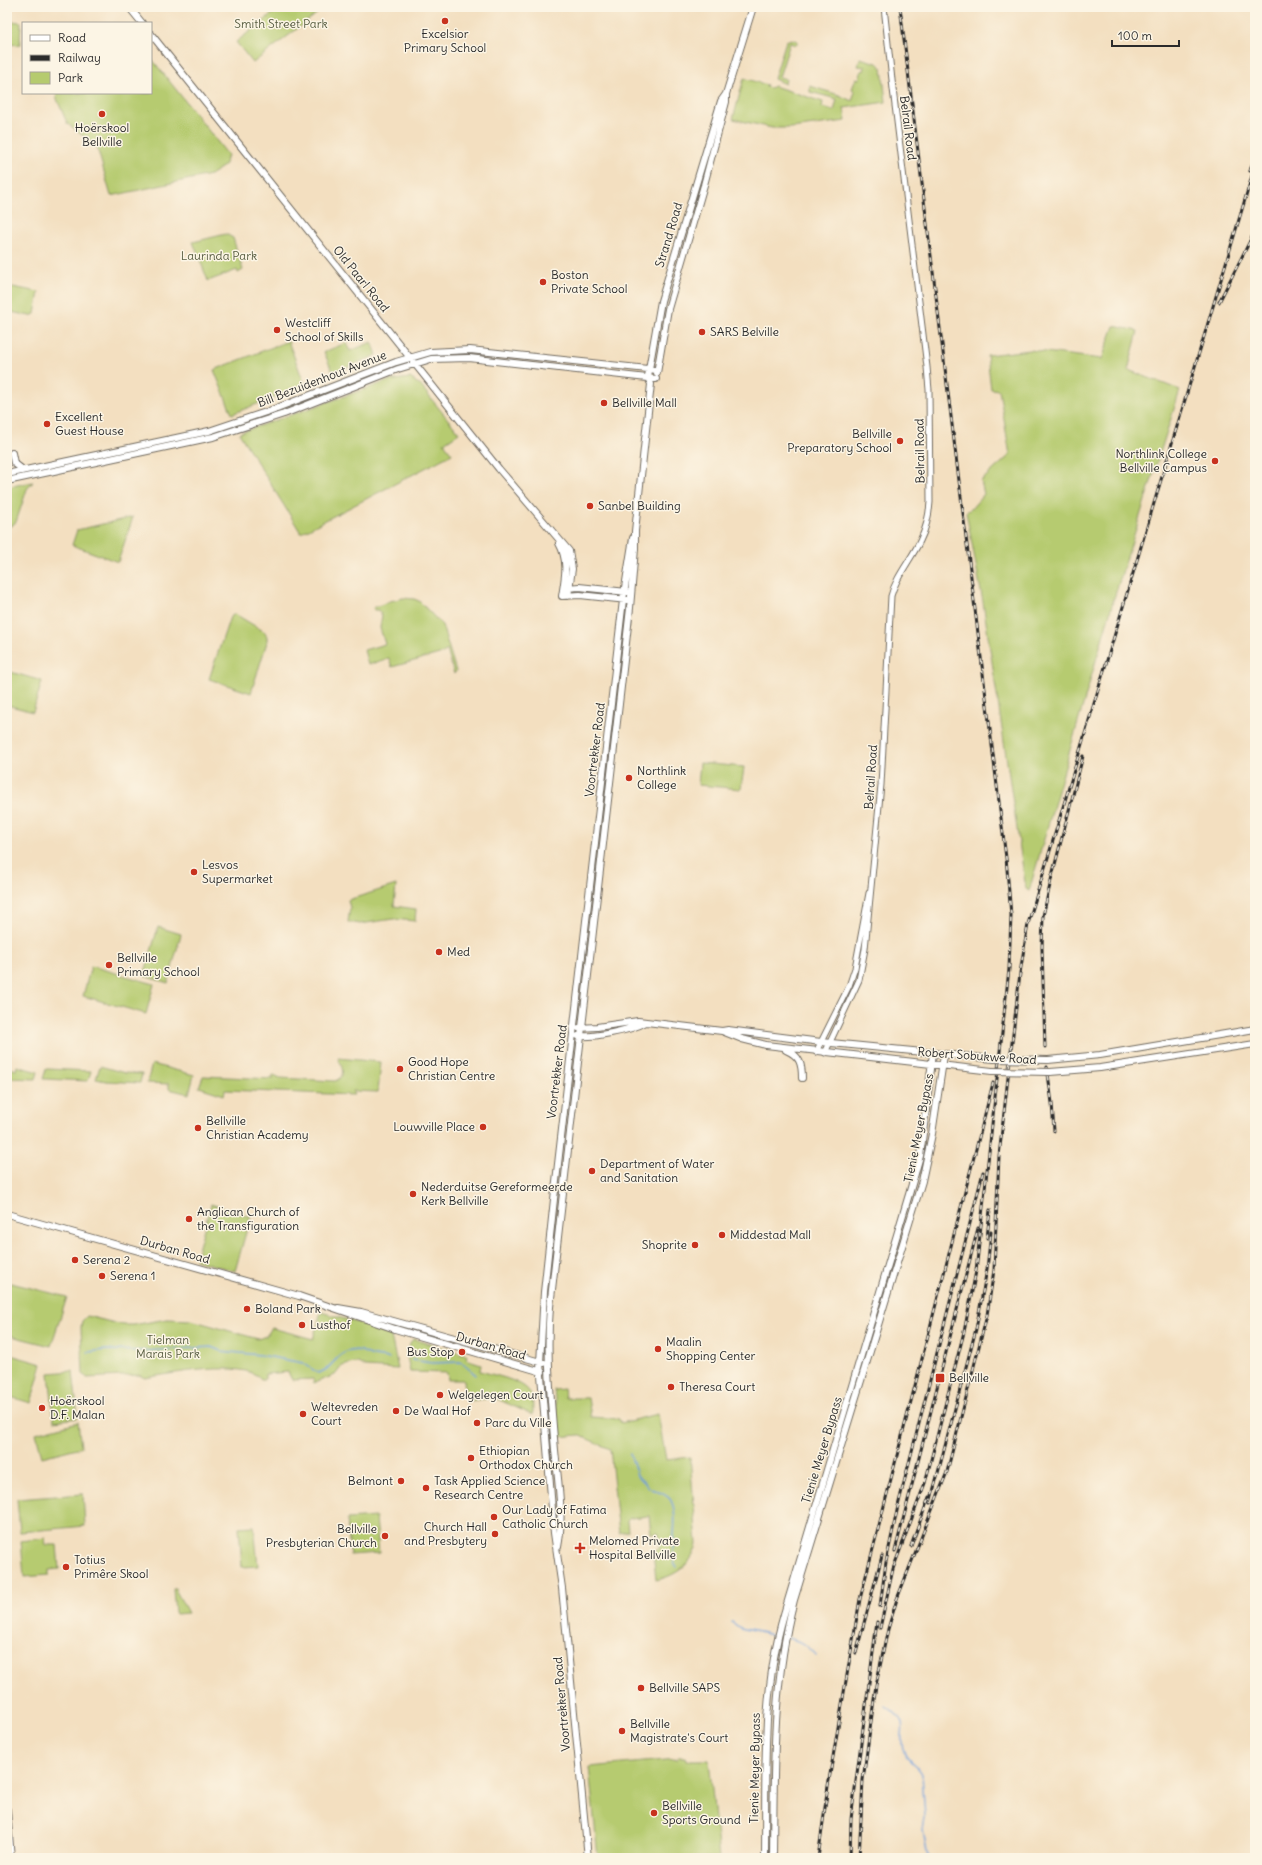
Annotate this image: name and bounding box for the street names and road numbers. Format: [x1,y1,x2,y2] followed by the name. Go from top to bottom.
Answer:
[897,95,920,161] street label: Belrail Road
[652,201,686,269] street label: Strand Road
[330,242,393,315] street label: Old Paarl Road
[255,347,388,410] street label: Bill Bezuidenhout Avenue
[911,418,928,484] street label: Belrail Road
[581,702,608,798] street label: Voortrekker Road
[861,744,880,810] street label: Belrail Road
[543,1024,570,1120] street label: Voortrekker Road
[917,1044,1037,1067] street label: Robert Sobukwe Road
[901,1072,936,1184] street label: Tienie Meyer Bypass
[139,1232,212,1267] street label: Durban Road
[455,1328,528,1363] street label: Durban Road
[798,1395,845,1505] street label: Tienie Meyer Bypass
[550,1656,573,1752] street label: Voortrekker Road
[746,1712,763,1824] street label: Tienie Meyer Bypass

